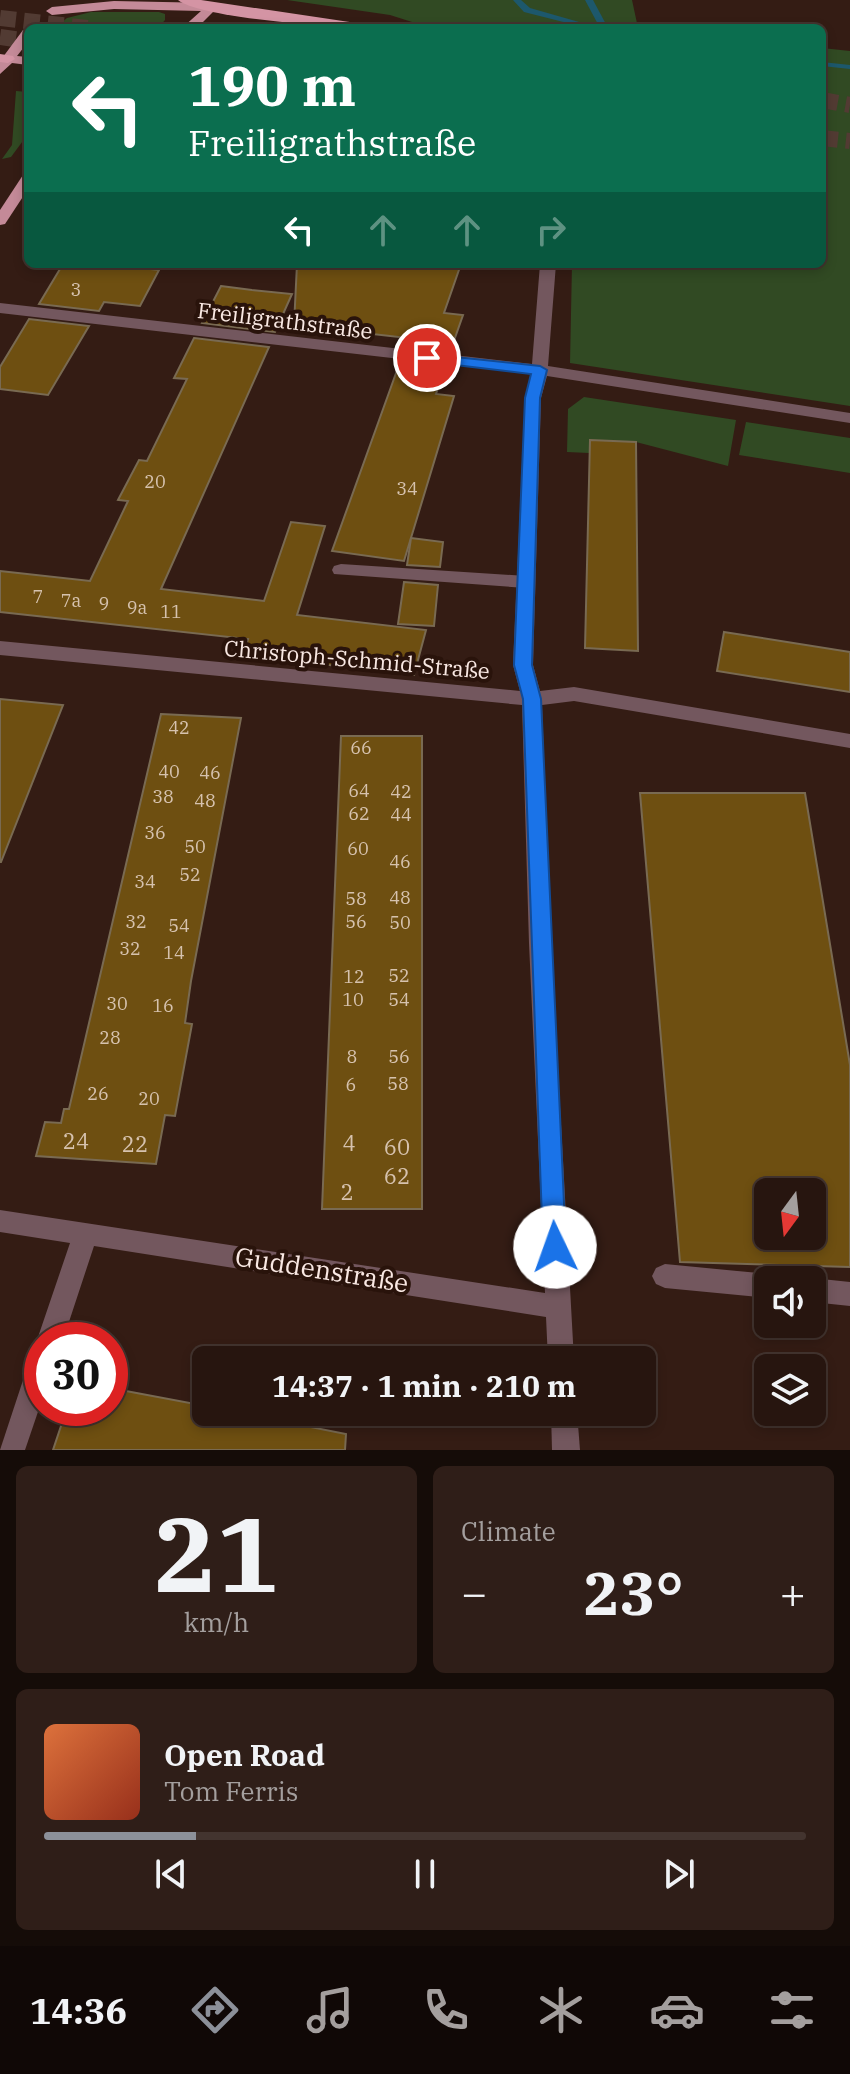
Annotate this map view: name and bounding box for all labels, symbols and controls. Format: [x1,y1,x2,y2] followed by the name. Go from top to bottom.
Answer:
[188,49,356,121] text: 190 m
[56,56,160,160] icon: left
[188,119,476,166] text: Freiligrathstraße
[277,208,321,252] icon: left
[361,208,405,252] icon: ahead
[445,208,489,252] icon: ahead
[529,208,573,252] icon: right
[71,278,81,301] house number: 3
[196,295,374,345] street label: Freiligrathstraße
[393,324,461,392] pin
[405,336,449,380] icon: arrive
[144,470,166,493] house number: 20
[396,477,418,500] house number: 34
[33,585,43,608] house number: 7
[61,589,81,612] house number: 7a
[99,592,109,615] house number: 9
[127,596,147,619] house number: 9a
[160,600,182,623] house number: 11
[223,633,491,685] street label: Christoph-Schmid-Straße
[168,716,190,739] house number: 42
[350,736,372,759] house number: 66
[158,760,180,783] house number: 40
[199,761,221,784] house number: 46
[348,779,370,802] house number: 64
[390,780,412,803] house number: 42
[152,785,174,808] house number: 38
[194,789,216,812] house number: 48
[348,802,370,825] house number: 62
[390,803,412,826] house number: 44
[144,821,166,844] house number: 36
[184,835,206,858] house number: 50
[347,837,369,860] house number: 60
[389,850,411,873] house number: 46
[179,863,201,886] house number: 52
[134,870,156,893] house number: 34
[389,886,411,909] house number: 48
[345,887,367,910] house number: 58
[125,910,147,933] house number: 32
[345,910,367,933] house number: 56
[389,911,411,934] house number: 50
[168,914,190,937] house number: 54
[119,937,141,960] house number: 32
[163,941,185,964] house number: 14
[388,964,410,987] house number: 52
[343,965,365,988] house number: 12
[342,988,364,1011] house number: 10
[388,988,410,1011] house number: 54
[106,992,128,1015] house number: 30
[152,994,174,1017] house number: 16
[99,1026,121,1049] house number: 28
[347,1045,357,1068] house number: 8
[388,1045,410,1068] house number: 56
[387,1072,409,1095] house number: 58
[346,1073,356,1096] house number: 6
[87,1082,109,1105] house number: 26
[138,1087,160,1110] house number: 20
[63,1126,89,1155] house number: 24
[342,1128,356,1157] house number: 4
[122,1129,148,1158] house number: 22
[384,1132,410,1161] house number: 60
[384,1161,410,1190] house number: 62
[340,1177,354,1206] house number: 2
[754,1178,826,1250] north arrow
[754,1178,826,1426] map controls
[513,1205,597,1289] position arrow
[233,1239,411,1299] street label: Guddenstraße
[754,1266,826,1338] button: sound
[24,1322,128,1426] speed limit sign: 30
[754,1354,826,1426] button: layers
[272,1366,576,1405] text: 14:37 · 1 min · 210 m
[154,1485,279,1621] text: 21
[461,1514,556,1548] text: Climate
[583,1553,684,1632] text: 23°
[461,1564,487,1621] text: −
[780,1564,806,1621] text: +
[184,1605,249,1639] text: km/h
[164,1735,325,1774] text: Open Road
[164,1774,298,1808] text: Tom Ferris
[149,1852,193,1896] icon: previous
[403,1852,447,1896] icon: pause
[657,1852,701,1896] icon: next
[187,1982,243,2038] icon: directions
[302,1982,358,2038] icon: music
[418,1982,474,2038] icon: phone
[533,1982,589,2038] icon: climate
[649,1982,705,2038] icon: car
[764,1982,820,2038] icon: filters
[30,1987,127,2034] text: 14:36

